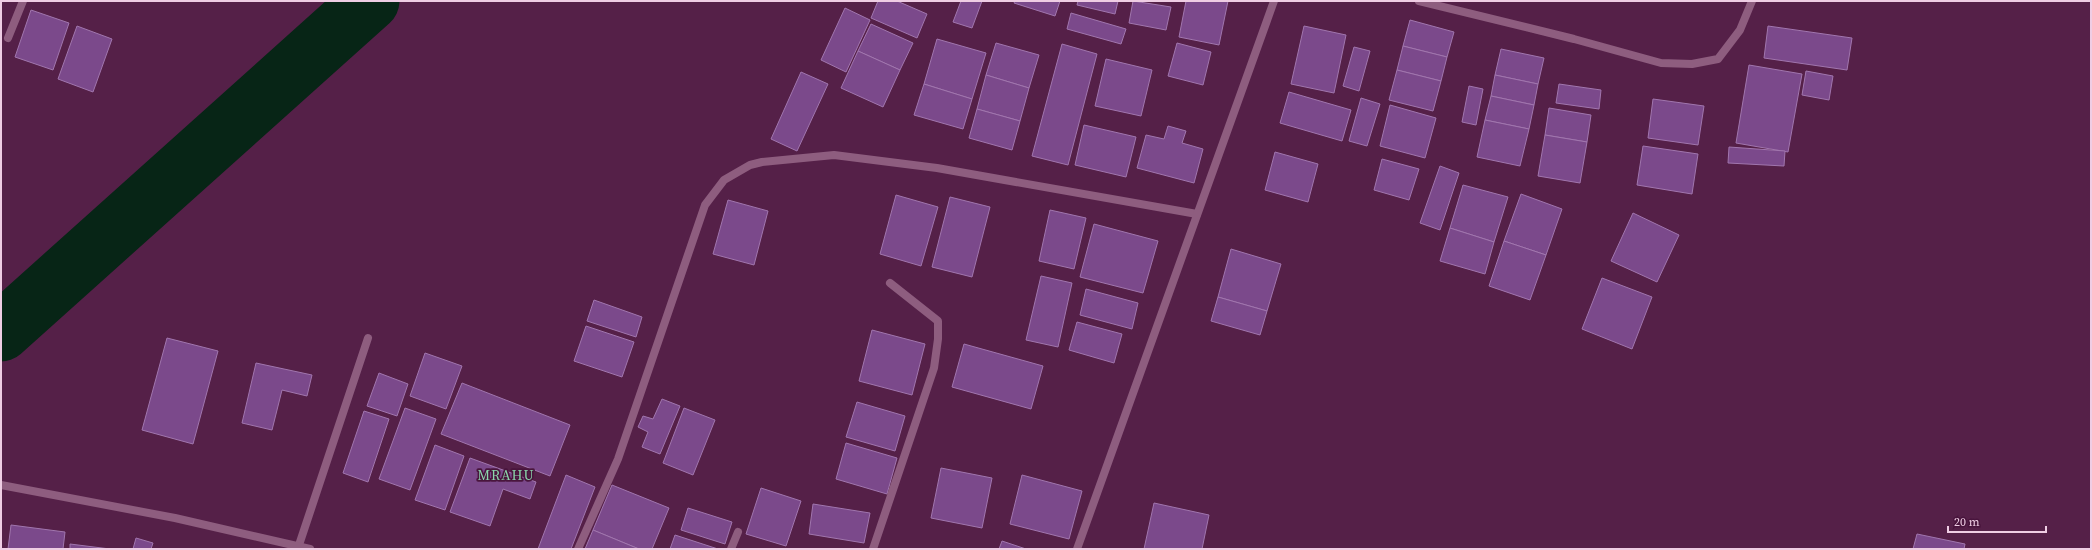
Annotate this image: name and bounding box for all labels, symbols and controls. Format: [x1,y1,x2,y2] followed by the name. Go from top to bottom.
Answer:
[477,465,535,485] district label: MRAHU
[1948,508,2046,534] scale bar
[1954,514,1980,530] text: 20 m

